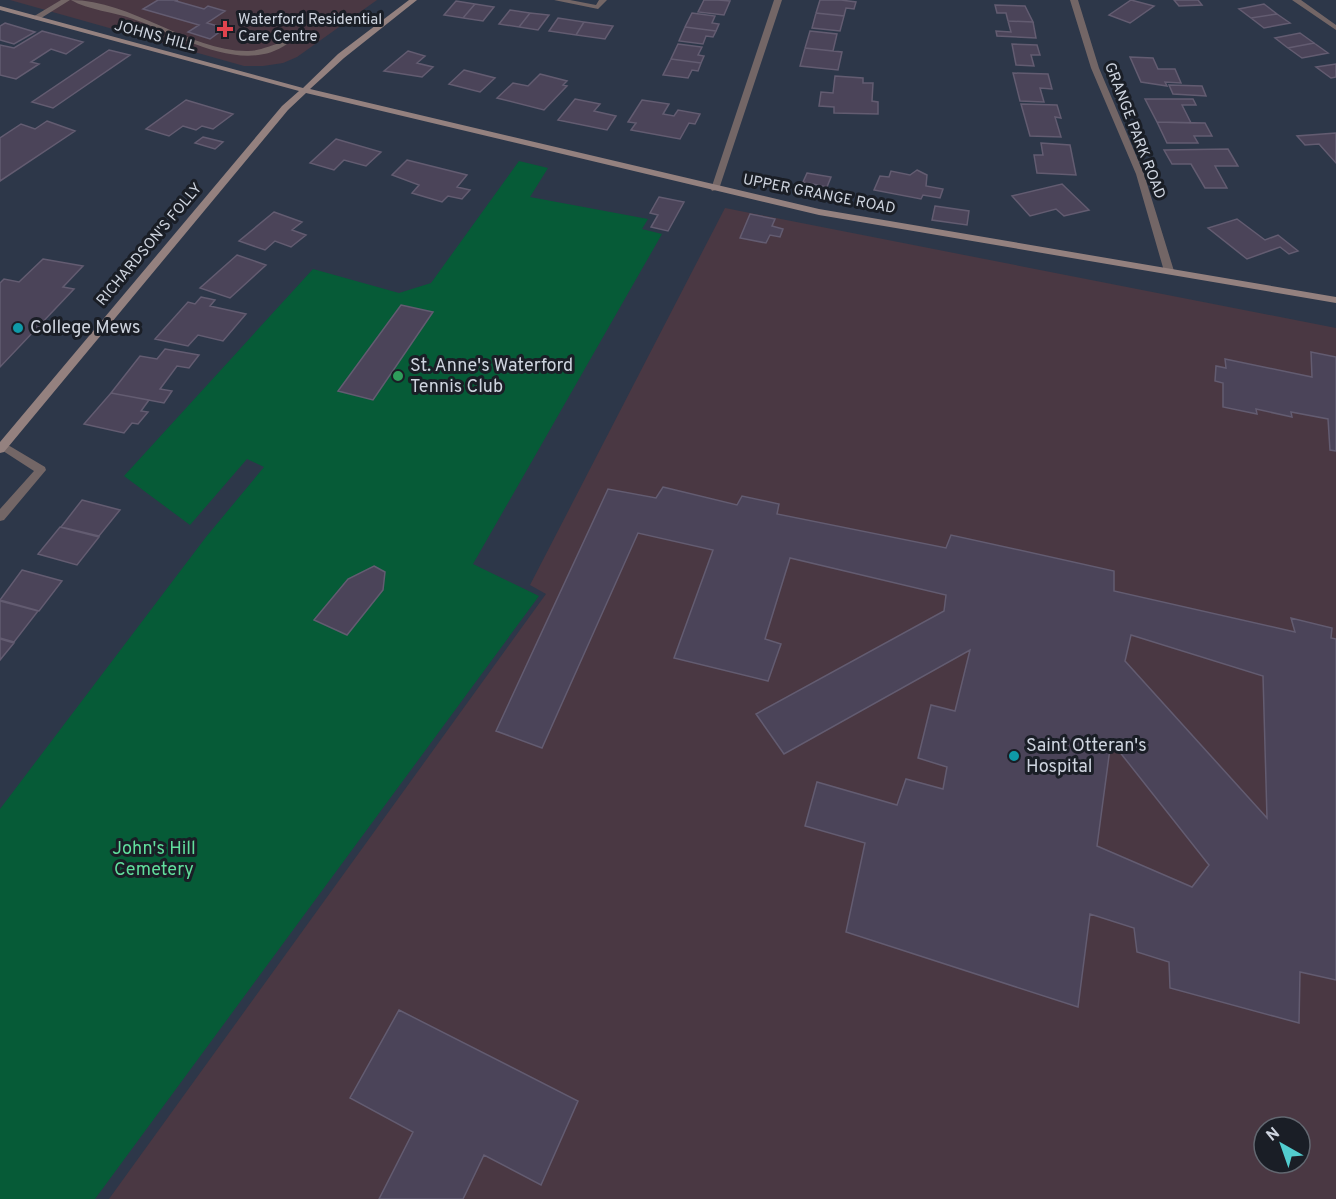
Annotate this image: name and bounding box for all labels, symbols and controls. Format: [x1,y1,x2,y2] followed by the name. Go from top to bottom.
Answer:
[238,11,382,47] place label: Waterford Residential Care Centre
[112,17,198,57] street label: JOHNS HILL
[216,20,234,38] marker: Waterford Residential Care Centre
[1099,60,1169,202] street label: GRANGE PARK ROAD
[741,171,897,219] street label: UPPER GRANGE ROAD
[93,179,207,310] street label: RICHARDSON'S FOLLY
[30,317,140,340] place label: College Mews
[11,321,25,335] marker: College Mews
[410,355,573,399] place label: St. Anne's Waterford Tennis Club
[391,369,405,383] marker: St. Anne's Waterford Tennis Club
[1026,735,1147,779] place label: Saint Otteran's Hospital
[1007,749,1021,763] marker: Saint Otteran's Hospital
[112,838,196,882] park label: John's Hill Cemetery
[1252,1115,1312,1175] north arrow
[1263,1124,1284,1146] text: N

